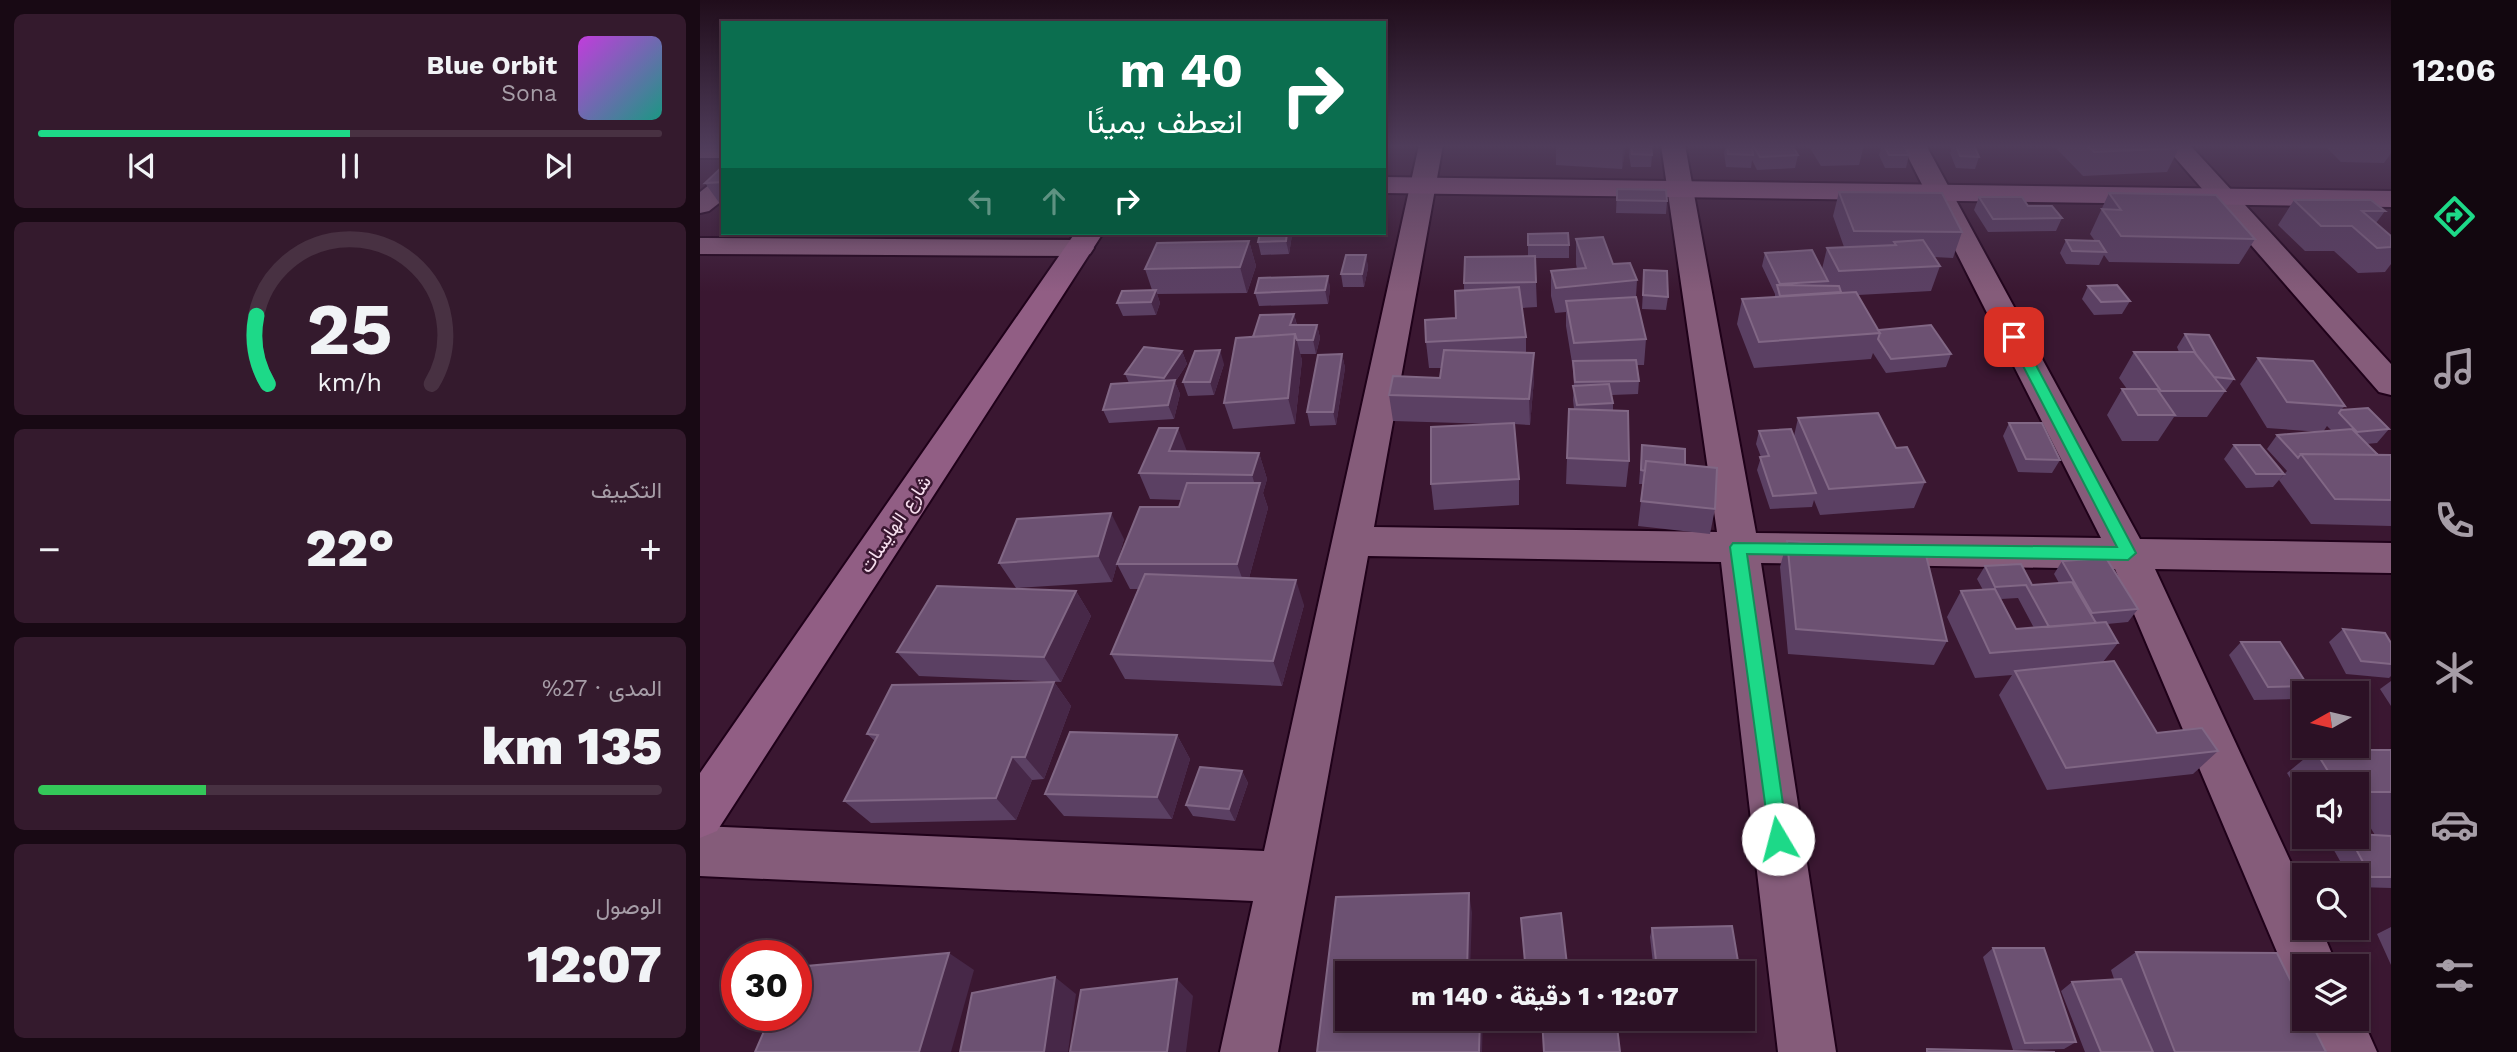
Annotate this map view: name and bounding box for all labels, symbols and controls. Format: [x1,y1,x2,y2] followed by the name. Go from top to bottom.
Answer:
[1120,41,1243,99] text: 40 m
[1267,49,1358,140] icon: right
[427,50,557,80] text: Blue Orbit
[2413,51,2495,89] text: 12:06
[501,80,557,107] text: Sona
[1087,103,1243,141] text: انعطف يمينًا
[123,147,161,185] icon: previous
[331,147,369,185] icon: pause
[539,147,577,185] icon: next
[962,182,1000,220] icon: left
[1035,182,1073,220] icon: ahead
[1108,182,1146,220] icon: right
[2430,192,2479,241] icon: directions
[307,287,393,373] text: 25
[1984,307,2044,367] pin
[1995,318,2033,356] icon: arrive
[2430,344,2479,393] icon: music
[318,368,382,397] text: km/h
[854,471,937,578] street label: شارع الهايسات
[591,477,662,504] text: التكييف
[2430,496,2479,545] icon: phone
[306,518,394,579] text: 22°
[38,527,61,571] text: −
[639,527,662,571] text: +
[2430,648,2479,697] icon: climate
[542,675,662,702] text: المدى · 27%
[2292,681,2370,758] north arrow
[2292,681,2369,1031] map controls
[481,716,662,777] text: 135 km
[2292,772,2369,849] button: sound
[2430,800,2479,849] icon: car
[1741,802,1815,876] position arrow
[2292,863,2369,940] button: search
[596,893,662,920] text: الوصول
[527,934,662,995] text: 12:07
[721,940,812,1031] speed limit sign: 30
[2430,951,2479,1000] icon: filters
[2292,954,2369,1031] button: layers
[1411,981,1679,1011] text: 12:07 · 1 دقيقة · 140 m

